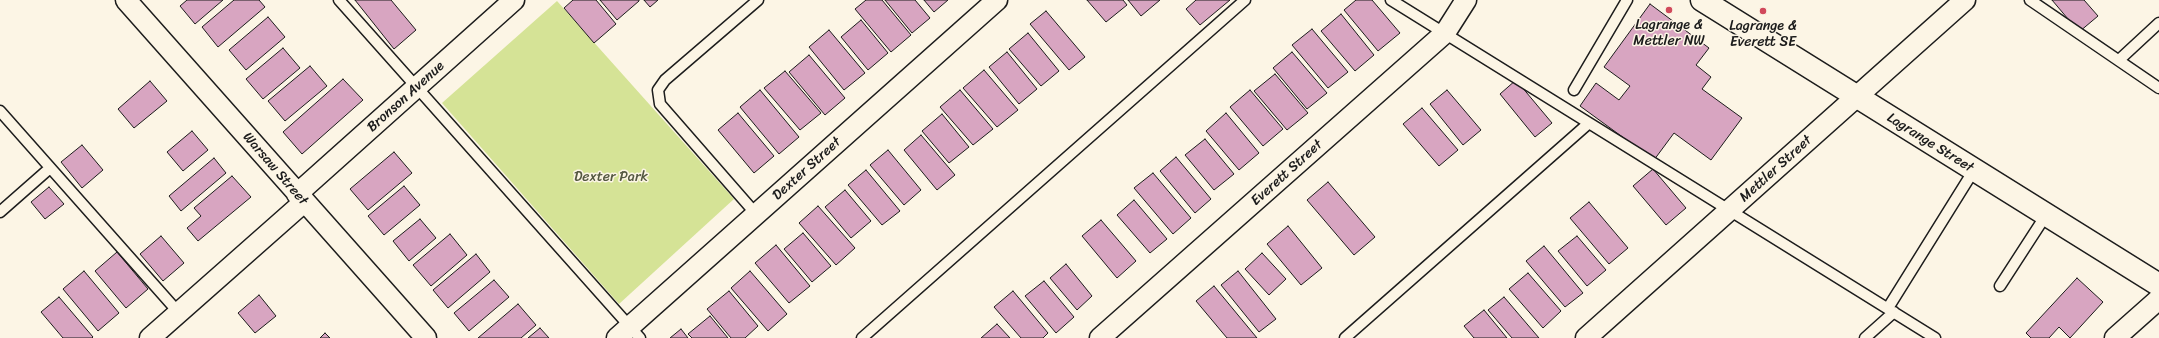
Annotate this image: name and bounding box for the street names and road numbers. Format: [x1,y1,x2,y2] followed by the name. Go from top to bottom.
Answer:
[364,58,448,136] street label: Bronson Avenue
[1884,110,1976,176] street label: Lagrange Street
[239,129,311,209] street label: Warsaw Street
[1736,132,1816,206] street label: Mettler Street
[769,134,845,204] street label: Dexter Street
[1248,137,1326,209] street label: Everett Street

